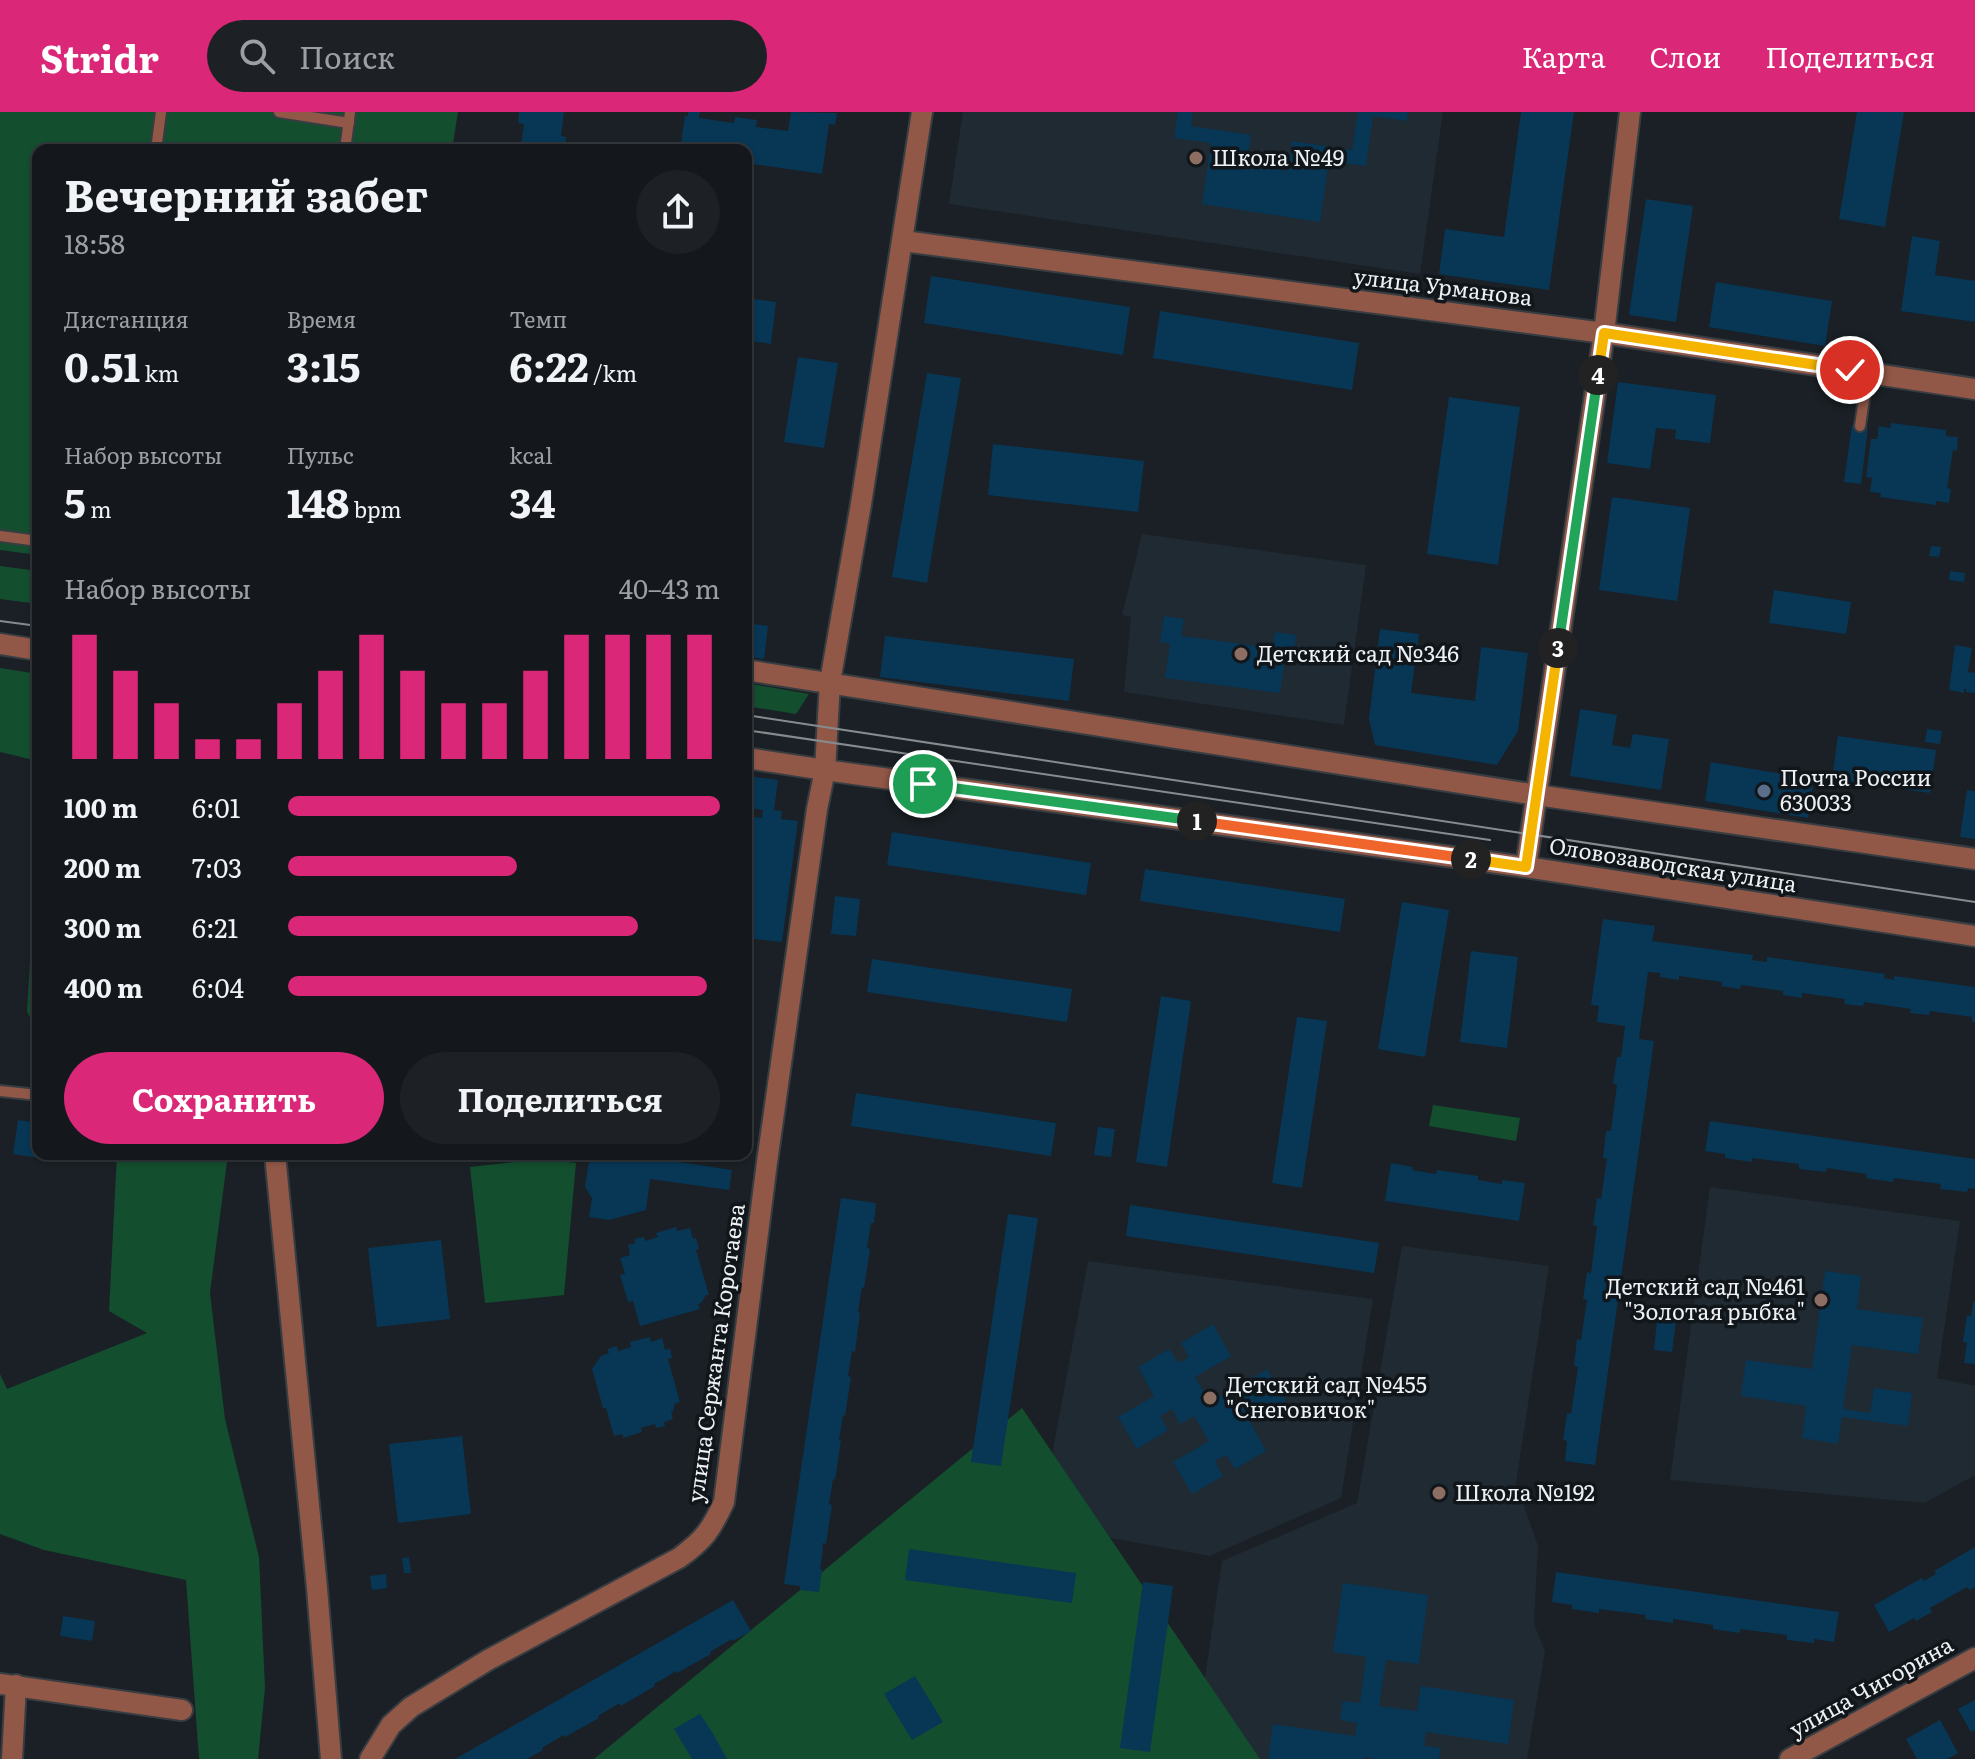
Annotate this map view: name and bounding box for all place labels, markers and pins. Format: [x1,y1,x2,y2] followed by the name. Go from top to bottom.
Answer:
[1212,140,1344,173] place label: Школа №49
[1187,149,1205,167] marker: Школа №49
[1816,336,1884,404] pin
[1578,355,1618,395] pin: 4
[1538,628,1578,668] pin: 3
[1257,636,1459,669] place label: Детский сад №346
[1232,645,1250,663] marker: Детский сад №346
[889,750,957,818] pin
[1780,760,1932,818] place label: Почта России 630033
[1755,782,1773,800] marker: Почта России 630033
[1177,801,1217,841] pin: 1
[1451,839,1491,879] pin: 2
[1606,1269,1805,1327] place label: Детский сад №461 "Золотая рыбка"
[1812,1291,1830,1309] marker: Детский сад №461 "Золотая рыбка"
[1226,1367,1427,1425] place label: Детский сад №455 "Снеговичок"
[1201,1389,1219,1407] marker: Детский сад №455 "Снеговичок"
[1455,1475,1595,1508] place label: Школа №192
[1430,1484,1448,1502] marker: Школа №192

